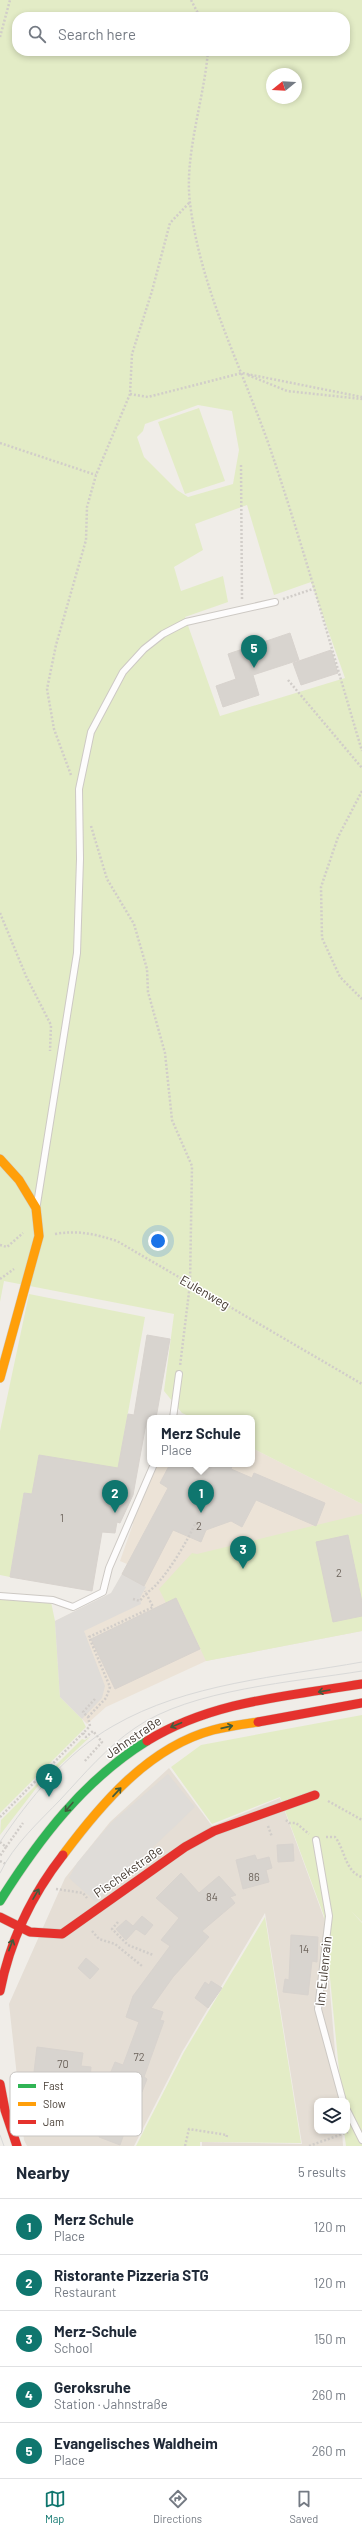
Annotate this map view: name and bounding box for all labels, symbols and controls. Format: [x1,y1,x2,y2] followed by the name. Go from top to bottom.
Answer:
[12,12,350,56] search box
[26,23,48,45] icon: search
[58,25,136,43] text: Search here
[266,68,302,104] north arrow
[241,635,267,668] pin: 5
[148,1231,168,1251] your location
[177,1271,233,1313] street label: Eulenweg
[147,1415,255,1467] popup
[161,1424,241,1442] text: Merz Schule
[161,1442,192,1458] text: Place
[102,1480,128,1513] pin: 2
[188,1480,214,1513] pin: 1
[60,1511,64,1524] house number: 1
[196,1519,202,1532] house number: 2
[230,1536,256,1569] pin: 3
[336,1566,342,1579] house number: 2
[317,1687,330,1695] one-way arrow
[102,1712,164,1762] street label: Jahnstraße
[170,1722,182,1729] one-way arrow
[220,1722,233,1730] one-way arrow
[36,1764,62,1797] pin: 4
[112,1787,122,1797] one-way arrow
[65,1802,74,1812] one-way arrow
[90,1841,166,1901] street label: Pischekstraße
[248,1870,260,1883] house number: 86
[33,1888,41,1900] one-way arrow
[206,1890,218,1903] house number: 84
[311,1935,335,2007] street label: Im Eulenrain
[8,1940,16,1952] one-way arrow
[299,1942,309,1955] house number: 14
[133,2050,145,2063] house number: 72
[57,2057,69,2070] house number: 70
[10,2072,142,2136] legend
[43,2079,64,2092] text: Fast
[43,2097,66,2110] text: Slow
[314,2098,350,2134] map controls
[314,2098,350,2134] button: layers
[43,2115,64,2128] text: Jam
[16,2162,70,2182] text: Nearby
[298,2164,346,2180] text: 5 results
[54,2210,134,2228] text: Merz Schule
[27,2219,31,2235] text: 1
[314,2219,346,2235] text: 120 m
[54,2228,85,2244] text: Place
[54,2266,209,2284] text: Ristorante Pizzeria STG
[25,2275,33,2291] text: 2
[314,2275,346,2291] text: 120 m
[54,2284,116,2300] text: Restaurant
[54,2322,137,2340] text: Merz-Schule
[25,2331,33,2347] text: 3
[314,2331,346,2347] text: 150 m
[54,2340,92,2356] text: School
[54,2378,131,2396] text: Geroksruhe
[25,2387,33,2403] text: 4
[312,2387,346,2403] text: 260 m
[54,2396,168,2412] text: Station · Jahnstraße
[54,2434,218,2452] text: Evangelisches Waldheim
[25,2443,33,2459] text: 5
[312,2443,346,2459] text: 260 m
[54,2452,85,2468] text: Place
[44,2488,66,2525] tab: Map
[153,2488,202,2525] tab: Directions
[289,2488,318,2525] tab: Saved

